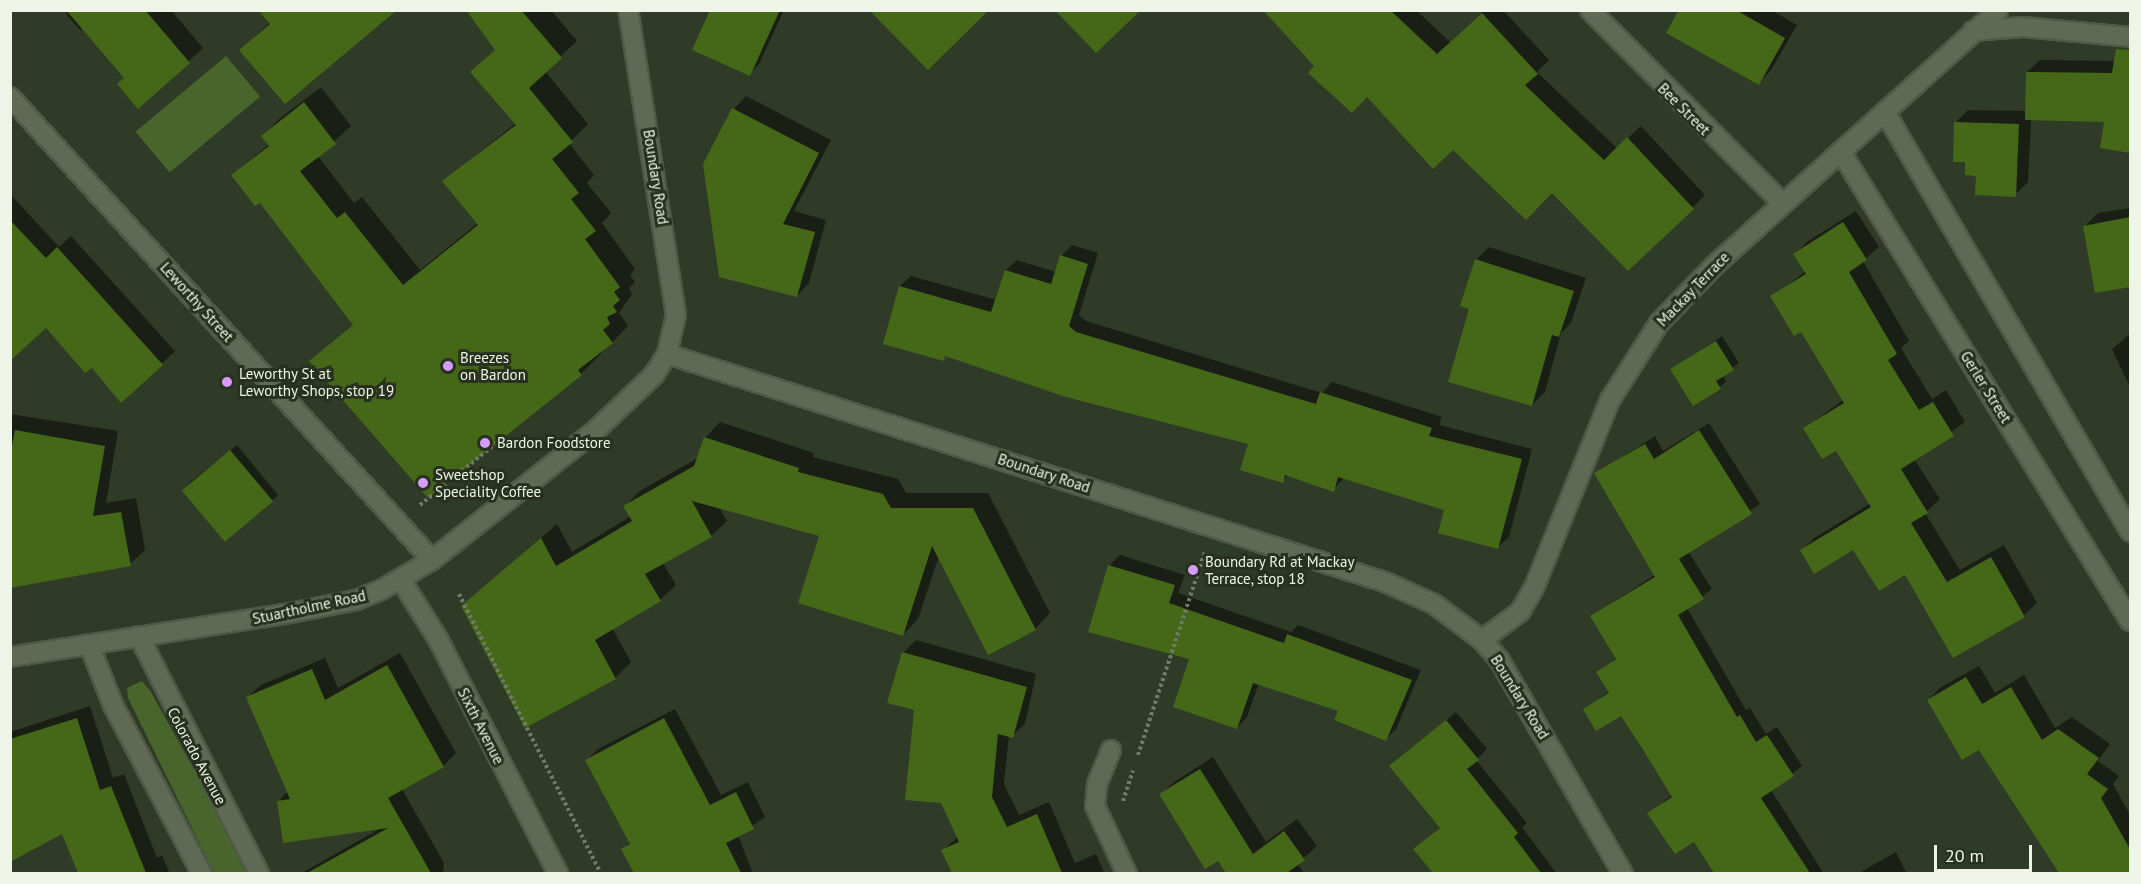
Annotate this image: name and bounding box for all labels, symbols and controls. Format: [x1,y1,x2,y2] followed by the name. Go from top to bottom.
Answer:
[1654,79,1714,139] street label: Bee Street
[640,128,672,226] street label: Boundary Road
[1653,248,1733,330] street label: Mackay Terrace
[156,258,238,346] street label: Leworthy Street
[460,348,526,383] place label: Breezes on Bardon
[1957,348,2015,426] street label: Gerler Street
[441,359,455,373] marker: Breezes on Bardon
[239,364,396,399] place label: Leworthy St at Leworthy Shops, stop 19
[220,375,234,389] marker: Leworthy St at Leworthy Shops, stop 19
[497,434,611,452] place label: Bardon Foodstore
[478,436,492,450] marker: Bardon Foodstore
[995,450,1093,496] street label: Boundary Road
[435,465,542,500] place label: Sweetshop Speciality Coffee
[416,476,430,490] marker: Sweetshop Speciality Coffee
[1205,552,1355,587] place label: Boundary Rd at Mackay Terrace, stop 18
[1186,563,1200,577] marker: Boundary Rd at Mackay Terrace, stop 18
[251,586,367,628] street label: Stuartholme Road
[1487,651,1553,743] street label: Boundary Road
[454,685,508,767] street label: Sixth Avenue
[164,704,230,808] street label: Colorado Avenue
[1937,833,2034,871] scale bar
[1945,844,1984,867] text: 20 m

